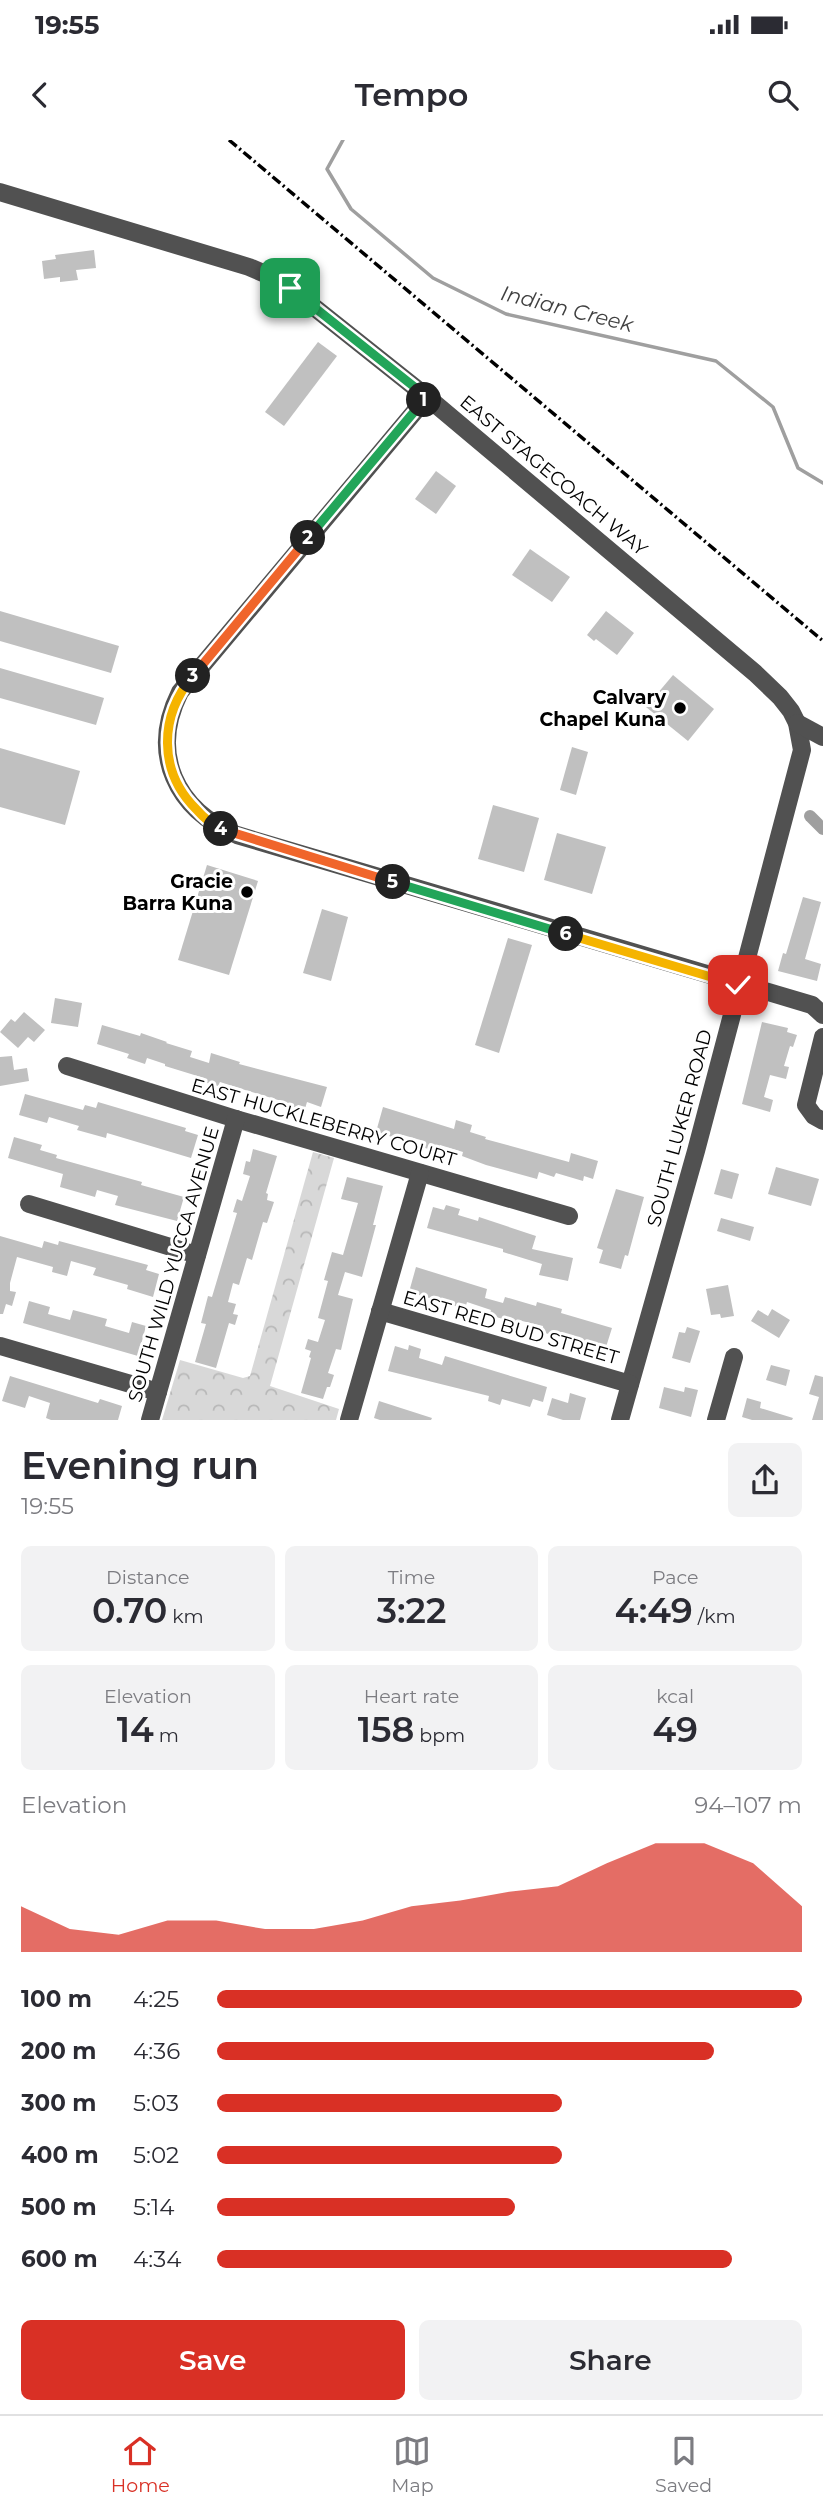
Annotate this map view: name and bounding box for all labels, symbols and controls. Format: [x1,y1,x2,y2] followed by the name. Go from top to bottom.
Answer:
[35,9,99,41] text: 19:55
[355,75,468,114] text: Tempo
[21,76,59,114] icon: back
[764,76,802,114] icon: search
[260,258,320,318] pin
[271,269,309,307] icon: arrive
[498,280,637,337] water label: Indian Creek
[406,383,442,418] pin: 1
[420,388,427,411] text: 1
[455,390,653,561] street label: EAST STAGECOACH WAY
[290,520,326,556] pin: 2
[302,526,313,549] text: 2
[176,658,210,694] pin: 3
[187,664,198,687] text: 3
[540,686,667,731] place label: Calvary Chapel Kuna
[672,700,688,716] marker: Calvary Chapel Kuna
[204,812,238,846] pin: 4
[214,817,227,840] text: 4
[376,864,410,900] pin: 5
[122,870,233,915] place label: Gracie Barra Kuna
[387,870,398,893] text: 5
[239,884,255,900] marker: Gracie Barra Kuna
[548,916,584,952] pin: 6
[559,922,572,945] text: 6
[708,955,768,1015] pin
[719,966,757,1004] icon: check
[642,1027,717,1229] street label: SOUTH LUKER ROAD
[189,1074,459,1171] street label: EAST HUCKLEBERRY COURT
[123,1124,224,1405] street label: SOUTH WILD YUCCA AVENUE
[400,1286,621,1369] street label: EAST RED BUD STREET
[21,1442,259,1489] text: Evening run
[728,1443,802,1517] button: share
[21,1492,74,1520] text: 19:55
[106,1566,190,1589] text: Distance
[388,1566,435,1589] text: Time
[652,1566,698,1589] text: Pace
[92,1589,167,1632] text: 0.70
[377,1589,446,1632] text: 3:22
[615,1589,693,1632] text: 4:49
[167,1605,204,1628] text: km
[693,1605,736,1628] text: /km
[104,1685,192,1708] text: Elevation
[364,1685,459,1708] text: Heart rate
[656,1685,694,1708] text: kcal
[117,1708,154,1751] text: 14
[358,1708,414,1751] text: 158
[652,1708,698,1751] text: 49
[154,1724,179,1747] text: m
[414,1724,465,1747] text: bpm
[21,1791,127,1819] text: Elevation
[694,1791,802,1819] text: 94–107 m
[21,1985,92,2013] text: 100 m
[133,1985,179,2013] text: 4:25
[21,2037,96,2065] text: 200 m
[133,2037,180,2065] text: 4:36
[21,2089,97,2117] text: 300 m
[133,2089,179,2117] text: 5:03
[21,2141,99,2169] text: 400 m
[133,2141,179,2169] text: 5:02
[21,2193,97,2221] text: 500 m
[133,2193,174,2221] text: 5:14
[21,2245,98,2273] text: 600 m
[133,2245,181,2273] text: 4:34
[21,2320,405,2400] button: Save
[419,2320,802,2400] button: Share
[111,2432,170,2497] tab: Home
[391,2432,434,2497] tab: Map
[655,2432,712,2497] tab: Saved

